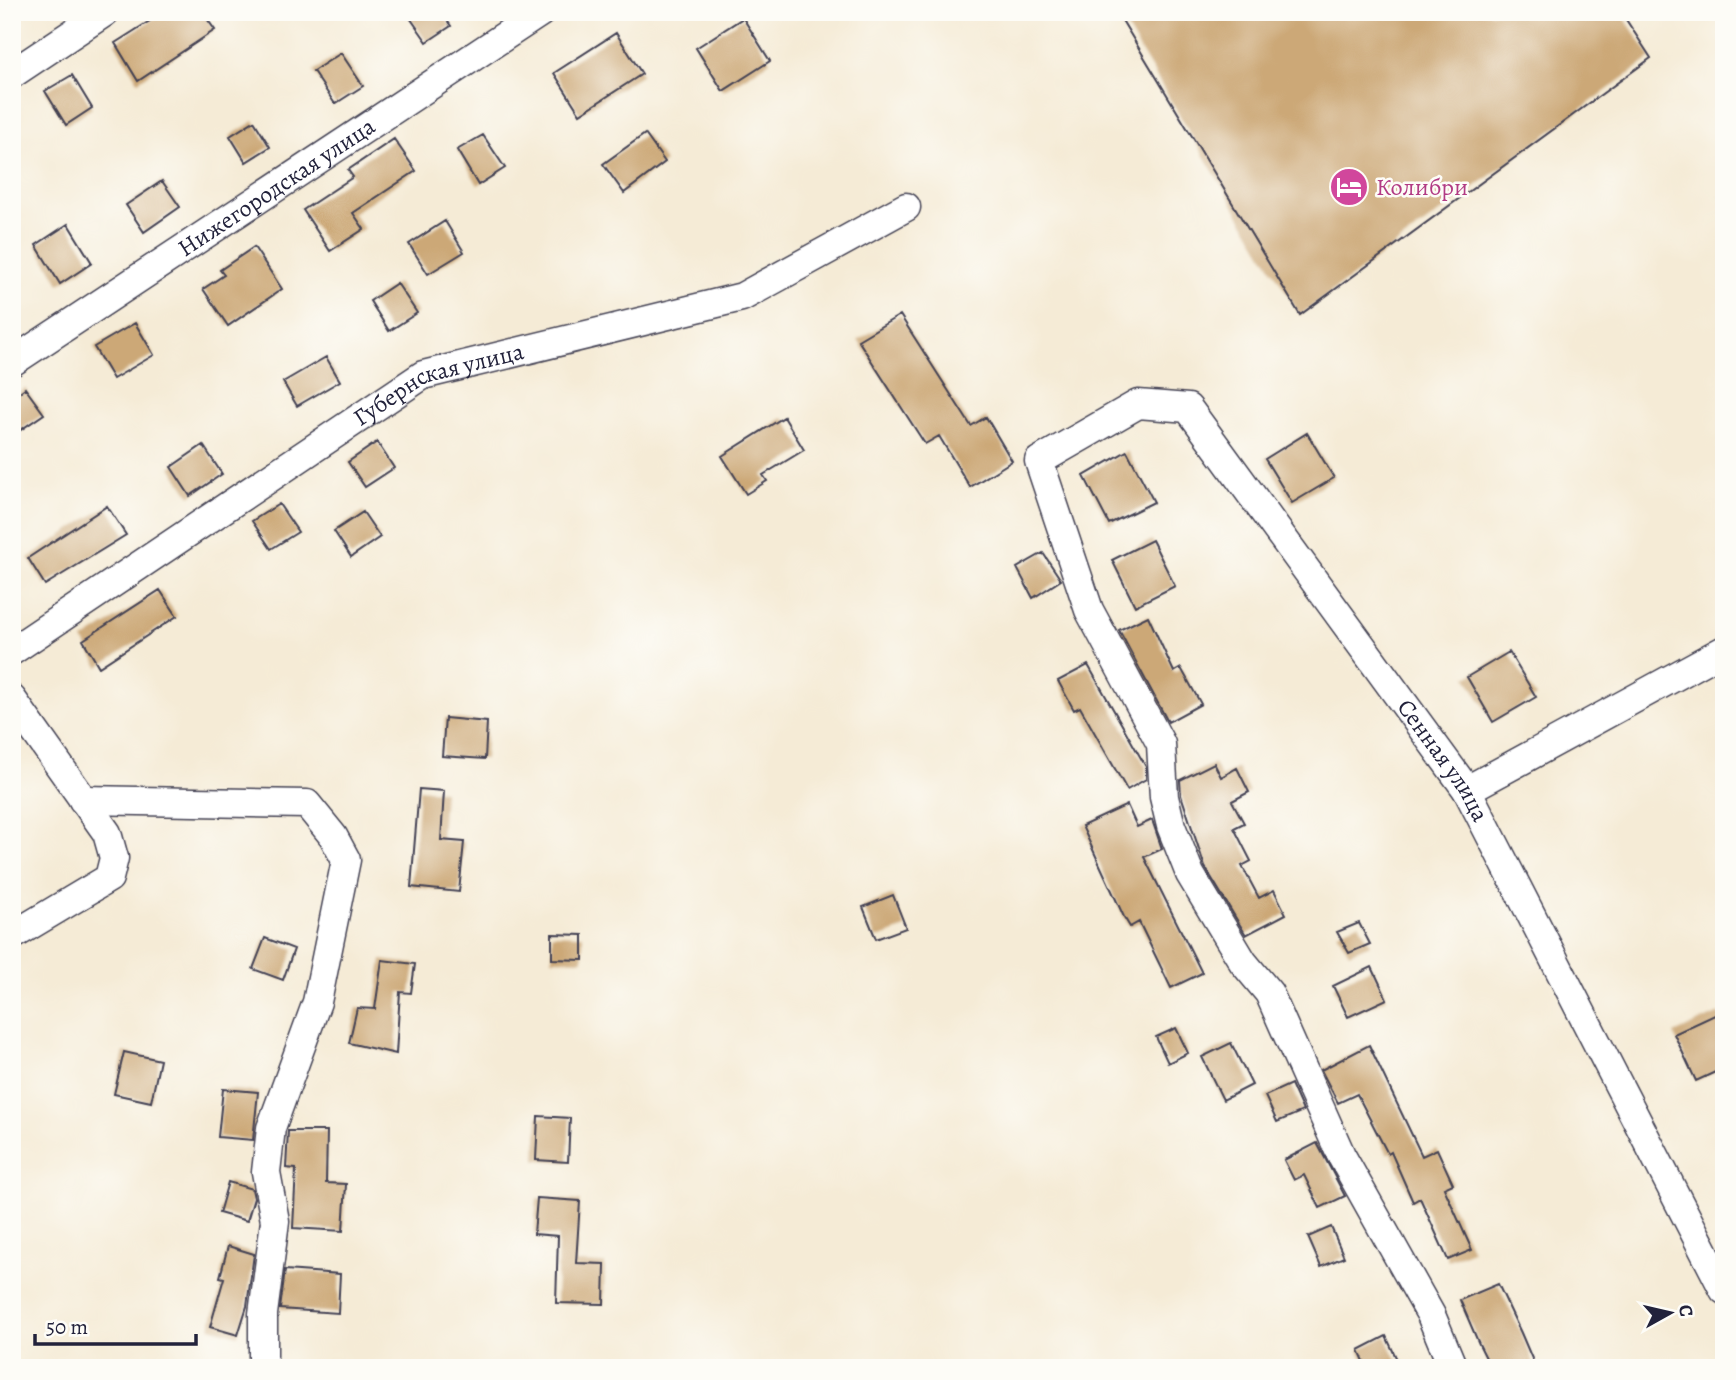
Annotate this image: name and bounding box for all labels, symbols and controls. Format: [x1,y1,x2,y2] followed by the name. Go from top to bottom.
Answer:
[171,110,381,264] street label: Нижегородская улица
[1328,166,1370,208] hotel icon: Колибри
[1376,171,1468,203] place label: Колибри
[347,335,527,433] street label: Губернская улица
[1390,693,1497,827] street label: Сенная улица
[1634,1278,1704,1348] north arrow
[35,1303,196,1347] scale bar
[1672,1303,1700,1318] text: С
[46,1313,88,1341] text: 50 m

